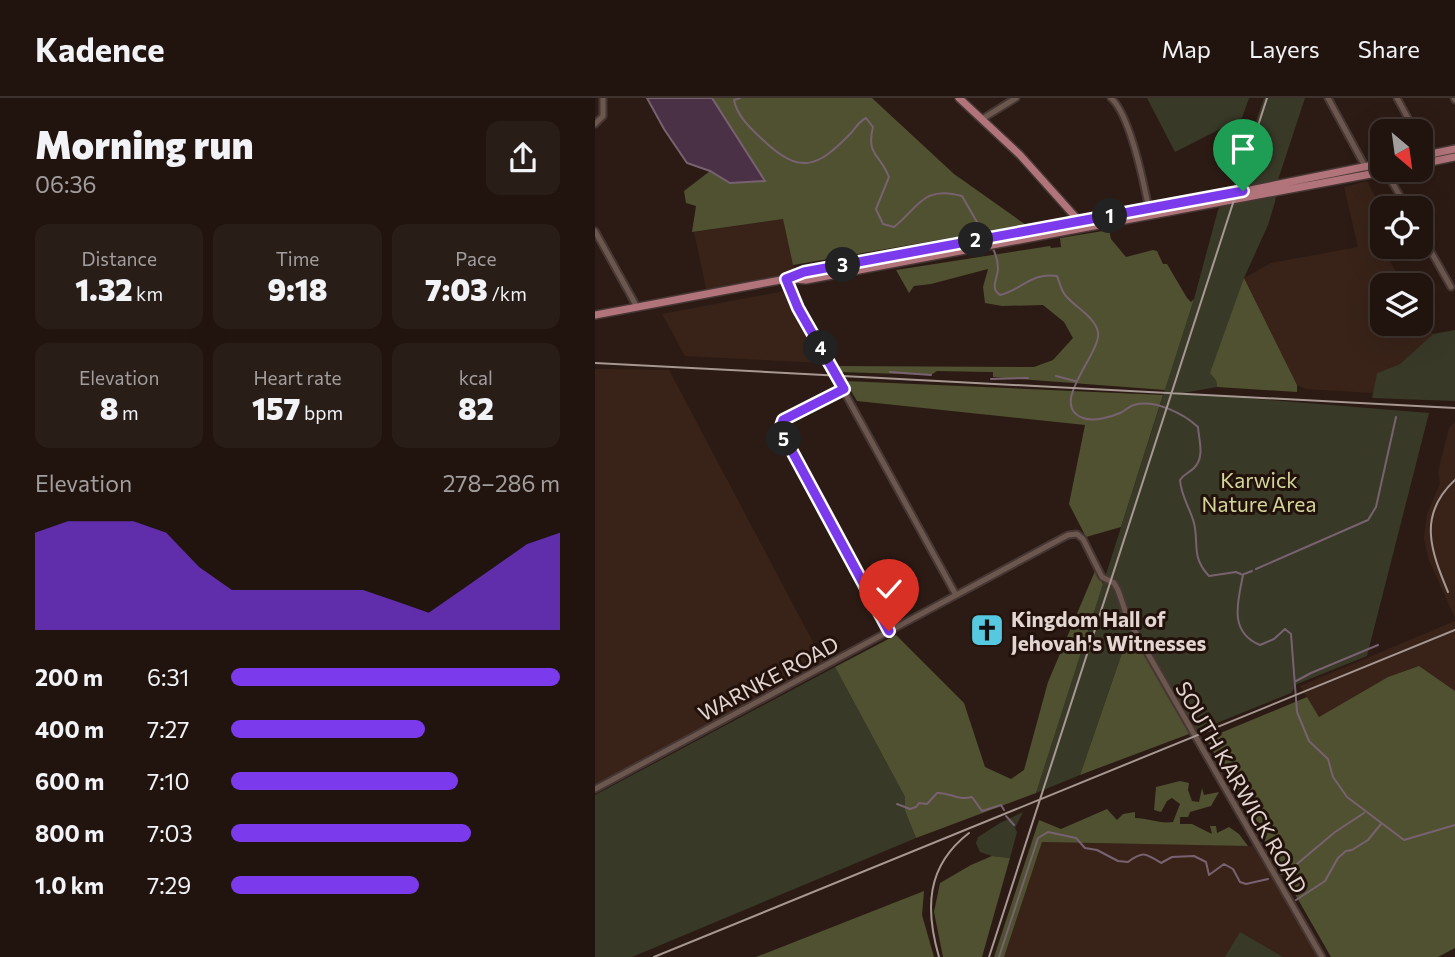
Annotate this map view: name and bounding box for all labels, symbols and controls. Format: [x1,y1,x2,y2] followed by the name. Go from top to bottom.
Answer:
[35,28,165,69] text: Kadence
[1162,34,1211,63] text: Map
[1249,34,1320,63] text: Layers
[1358,34,1420,63] text: Share
[1213,119,1273,191] pin
[1370,119,1433,182] north arrow
[1370,119,1433,336] map controls
[35,120,254,167] text: Morning run
[486,121,560,195] button: share
[1224,130,1262,168] icon: arrive
[35,170,96,198] text: 06:36
[1370,196,1433,259] button: locate
[1093,198,1127,234] pin: 1
[1105,204,1114,227] text: 1
[959,222,993,258] pin: 2
[970,228,981,251] text: 2
[81,247,157,270] text: Distance
[276,247,319,270] text: Time
[455,247,496,270] text: Pace
[825,248,861,282] pin: 3
[837,253,848,276] text: 3
[75,270,132,307] text: 1.32
[268,270,327,307] text: 9:18
[425,270,488,307] text: 7:03
[1370,273,1433,336] button: layers
[132,282,163,305] text: km
[488,282,527,305] text: /km
[803,330,839,366] pin: 4
[815,336,826,359] text: 4
[79,366,159,389] text: Elevation
[253,366,342,389] text: Heart rate
[459,366,493,389] text: kcal
[100,389,118,426] text: 8
[252,389,300,426] text: 157
[458,389,494,426] text: 82
[118,401,139,424] text: m
[300,401,343,424] text: bpm
[767,422,801,456] pin: 5
[778,427,789,450] text: 5
[1202,467,1316,516] park label: Karwick Nature Area
[35,469,132,497] text: Elevation
[443,469,560,497] text: 278–286 m
[859,559,919,631] pin
[870,570,908,608] icon: check
[1011,606,1206,655] place label: Kingdom Hall of Jehovah's Witnesses
[968,611,1006,649] church icon: Kingdom Hall of Jehovah's Witnesses
[694,631,842,725] street label: WARNKE ROAD
[35,663,103,691] text: 200 m
[147,663,189,691] text: 6:31
[1171,677,1313,897] street label: SOUTH KARWICK ROAD
[35,715,104,743] text: 400 m
[147,715,189,743] text: 7:27
[35,767,104,795] text: 600 m
[147,767,189,795] text: 7:10
[35,819,104,847] text: 800 m
[147,819,193,847] text: 7:03
[35,871,104,899] text: 1.0 km
[147,871,191,899] text: 7:29

